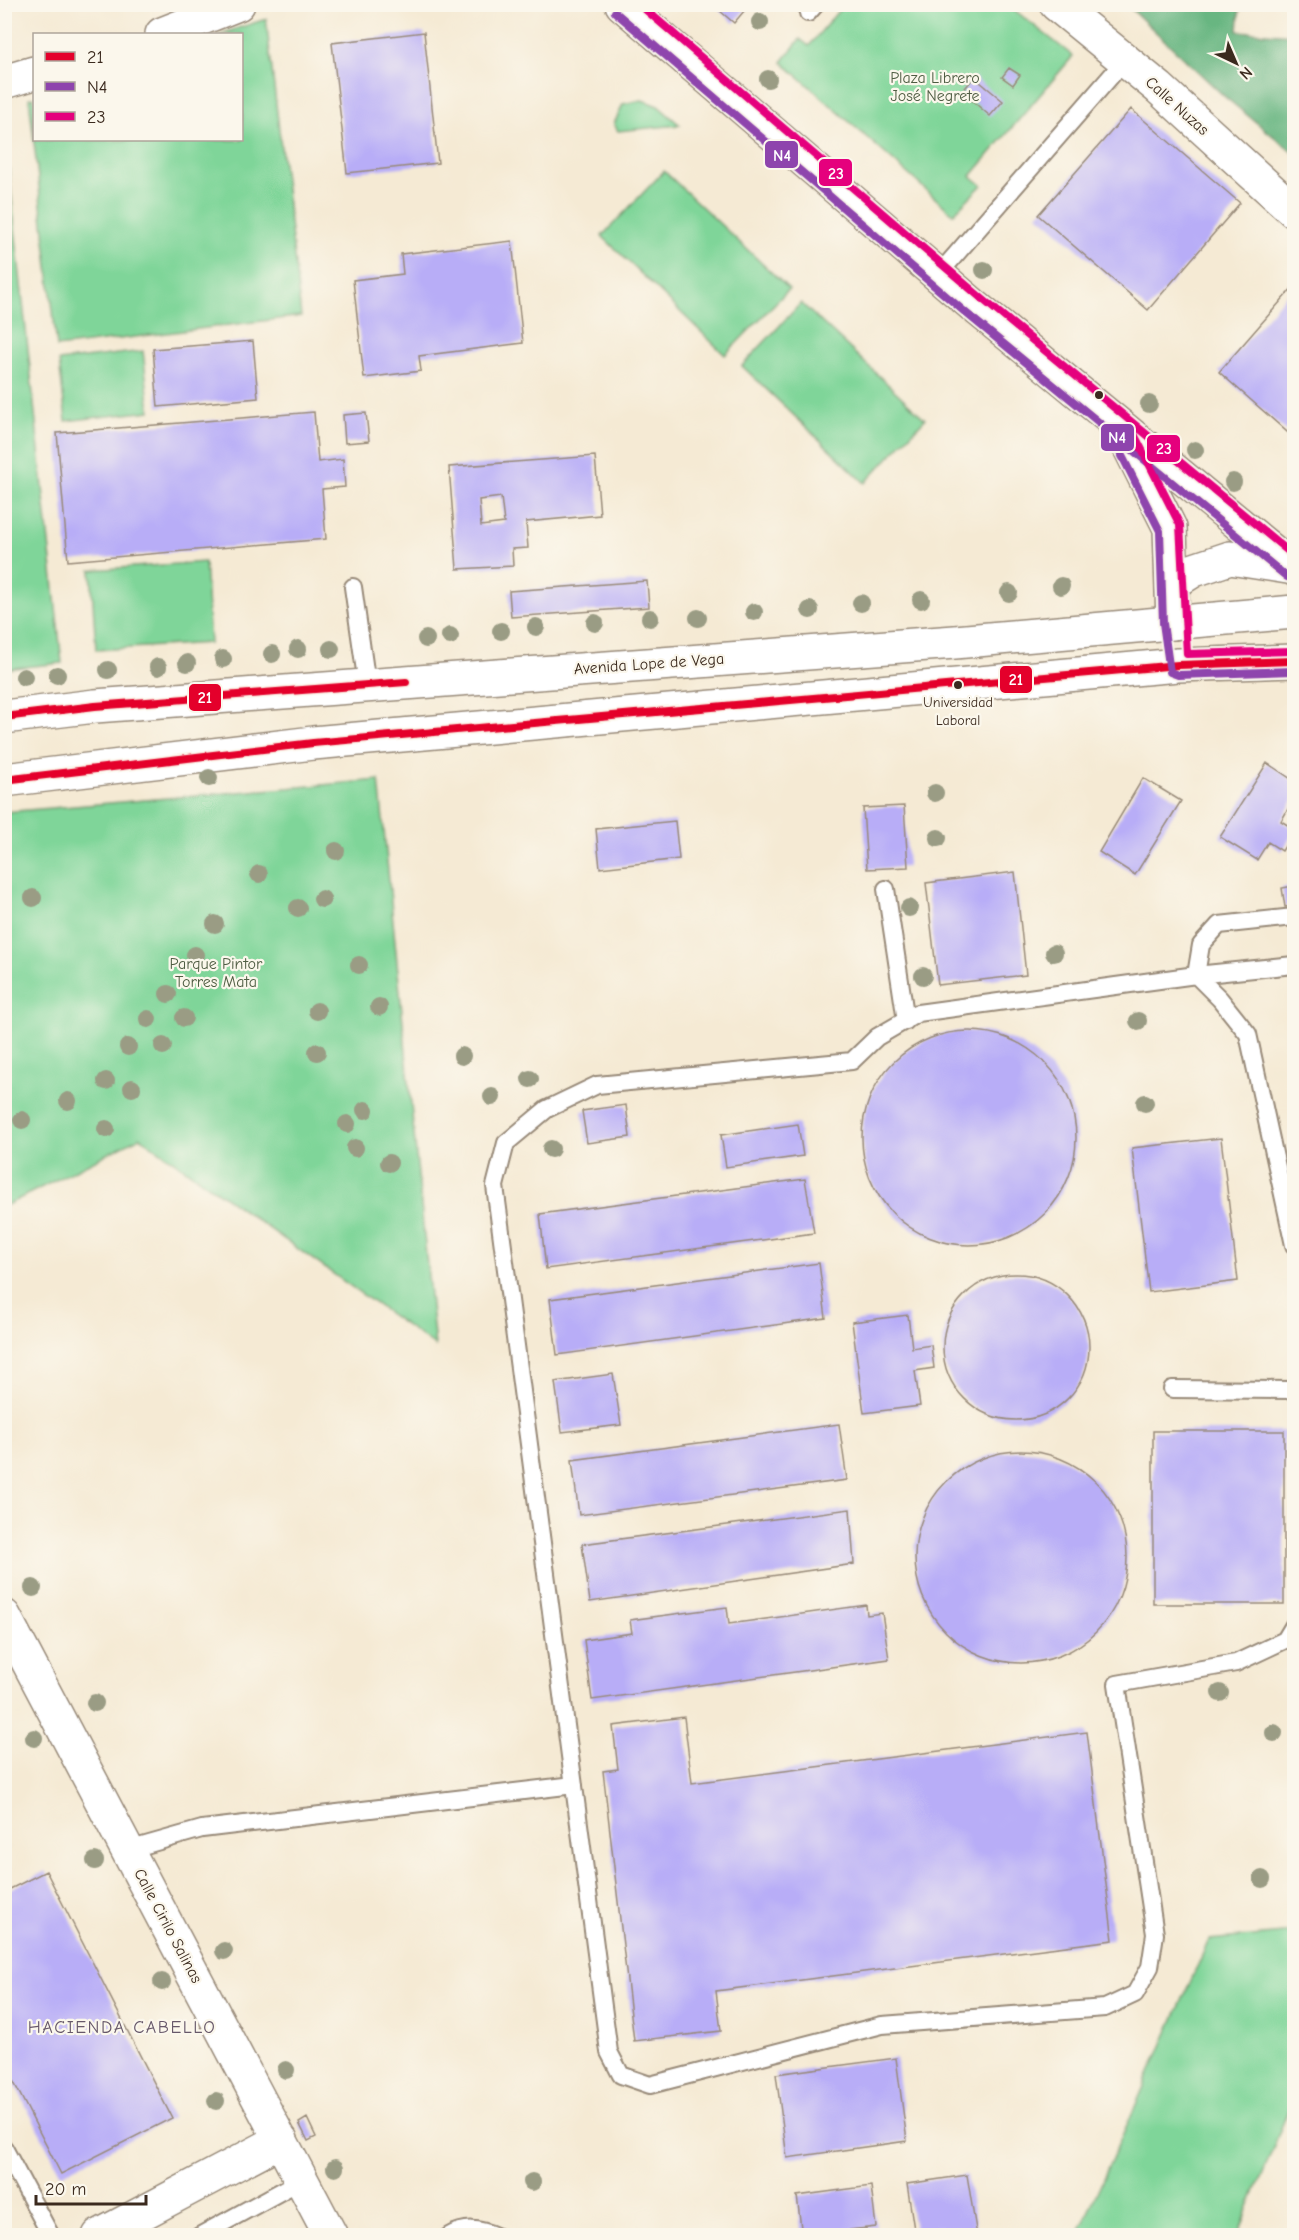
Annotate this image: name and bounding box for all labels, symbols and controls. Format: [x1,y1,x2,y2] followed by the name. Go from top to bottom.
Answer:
[33,33,243,141] legend
[1206,33,1266,93] north arrow
[87,47,104,68] text: 21
[1236,63,1256,83] text: N
[890,69,980,105] park label: Plaza Librero José Negrete
[1142,73,1212,139] street label: Calle Nuzas
[87,77,108,98] text: N4
[87,107,106,128] text: 23
[764,140,799,169] line badge: N4
[773,147,791,165] text: N4
[818,158,853,187] line badge: 23
[828,165,844,183] text: 23
[1093,389,1105,401] unlabelled marker
[1100,423,1135,452] line badge: N4
[1108,429,1126,447] text: N4
[1146,434,1181,463] line badge: 23
[1156,440,1172,458] text: 23
[573,650,725,678] street label: Avenida Lope de Vega
[999,665,1033,694] line badge: 21
[1009,671,1023,689] text: 21
[952,679,964,691] marker: Universidad Laboral
[188,683,222,712] line badge: 21
[198,689,212,707] text: 21
[923,694,993,729] place label: Universidad Laboral
[170,955,263,991] park label: Parque Pintor Torres Mata
[130,1866,206,1987] street label: Calle Cirilo Salinas
[28,2017,216,2038] district label: HACIENDA CABELLO
[36,2168,146,2206] scale bar
[45,2179,86,2200] text: 20 m

